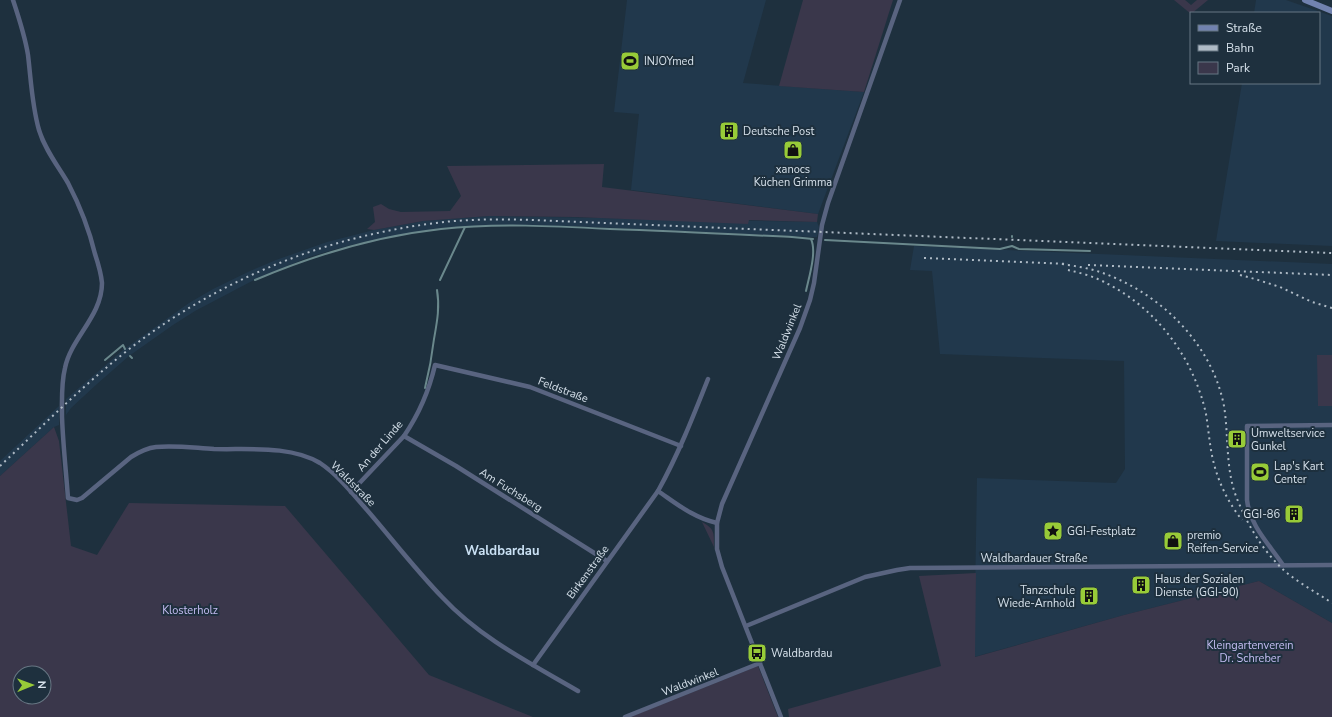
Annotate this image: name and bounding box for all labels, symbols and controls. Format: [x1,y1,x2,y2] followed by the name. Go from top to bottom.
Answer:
[1190,12,1320,84] legend
[1226,20,1262,36] text: Straße
[1226,40,1254,56] text: Bahn
[619,50,641,72] sports icon: INJOYmed
[644,54,694,69] place label: INJOYmed
[1226,60,1251,76] text: Park
[718,120,740,142] building icon: Deutsche Post
[743,124,814,139] place label: Deutsche Post
[782,139,804,161] shop icon: xanocs Küchen Grimma
[754,162,832,190] place label: xanocs Küchen Grimma
[769,301,805,362] street label: Waldwinkel
[536,374,590,406] street label: Feldstraße
[354,417,406,475] street label: An der Linde
[1251,426,1325,454] place label: Umweltservice Gunkel
[1226,428,1248,450] building icon: Umweltservice Gunkel
[327,458,379,510] street label: Waldstraße
[1274,459,1324,487] place label: Lap's Kart Center
[1249,461,1271,483] sports icon: Lap's Kart Center
[477,465,545,515] street label: Am Fuchsberg
[1283,503,1305,525] building icon: GGI-86
[1243,507,1280,522] place label: GGI-86
[1042,520,1064,542] place icon: GGI-Festplatz
[1067,524,1136,539] place label: GGI-Festplatz
[1187,528,1259,556] place label: premio Reifen-Service
[1162,530,1184,552] shop icon: premio Reifen-Service
[464,542,540,560] district label: Waldbardau
[563,542,613,602] street label: Birkenstraße
[981,551,1088,566] street label: Waldbardauer Straße
[1155,572,1244,600] place label: Haus der Sozialen Dienste (GGI-90)
[1130,574,1152,596] building icon: Haus der Sozialen Dienste (GGI-90)
[997,583,1075,611] place label: Tanzschule Wiede-Arnhold
[1078,585,1100,607] building icon: Tanzschule Wiede-Arnhold
[162,603,218,618] park label: Klosterholz
[1206,638,1294,666] park label: Kleingartenverein Dr. Schreber
[746,642,768,664] bus stop icon: Waldbardau
[771,646,832,661] place label: Waldbardau
[660,664,721,700] street label: Waldwinkel
[12,665,52,705] north arrow
[34,681,49,689] text: N

